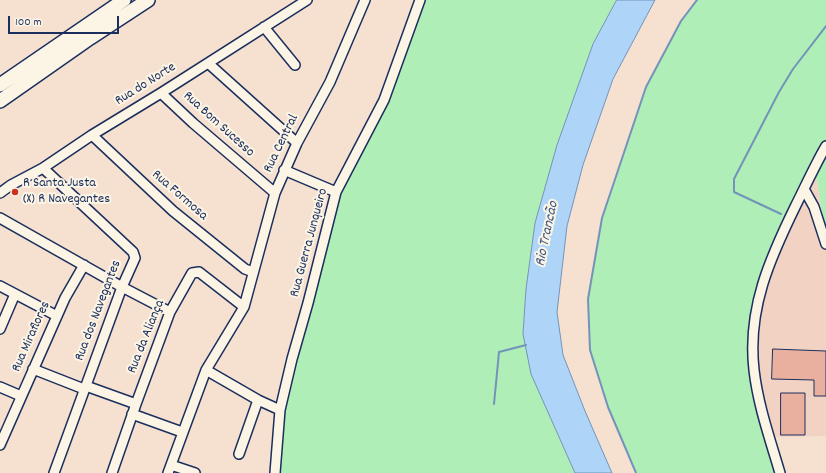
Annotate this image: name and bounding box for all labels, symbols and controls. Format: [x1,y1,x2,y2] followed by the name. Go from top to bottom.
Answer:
[10,8,121,34] scale bar
[15,14,42,31] text: 100 m
[113,60,179,110] street label: Rua do Norte
[179,89,257,161] street label: Rua Bom Sucesso
[261,112,303,176] street label: Rua Central
[148,167,210,225] street label: Rua Formosa
[23,176,110,208] place label: R Santa Justa (X) R Navegantes
[10,187,20,197] marker: R Santa Justa (X) R Navegantes
[287,187,333,299] street label: Rua Guerra Junqueiro
[532,200,564,268] water label: Rio Trancão
[72,258,126,364] street label: Rua dos Navegantes
[125,298,169,376] street label: Rua da Aliança
[9,299,55,375] street label: Rua Miraflores

